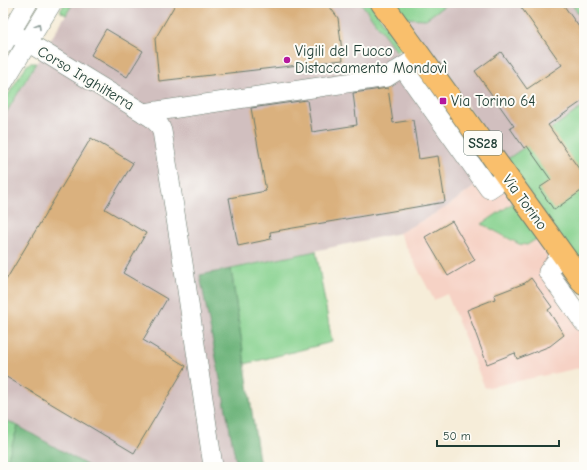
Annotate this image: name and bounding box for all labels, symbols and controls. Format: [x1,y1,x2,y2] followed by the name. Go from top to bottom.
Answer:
[33,23,40,30] one-way arrow
[34,42,138,114] street label: Corso Inghilterra
[295,42,447,77] place label: Vigili del Fuoco Distaccamento Mondovì
[282,55,292,65] marker: Vigili del Fuoco Distaccamento Mondovì
[451,92,536,110] place label: Via Torino 64
[438,96,448,106] marker: Via Torino 64
[464,131,502,155] road number: SS28
[499,171,551,233] street label: Via Torino
[437,422,559,448] scale bar
[443,429,471,443] text: 50 m

